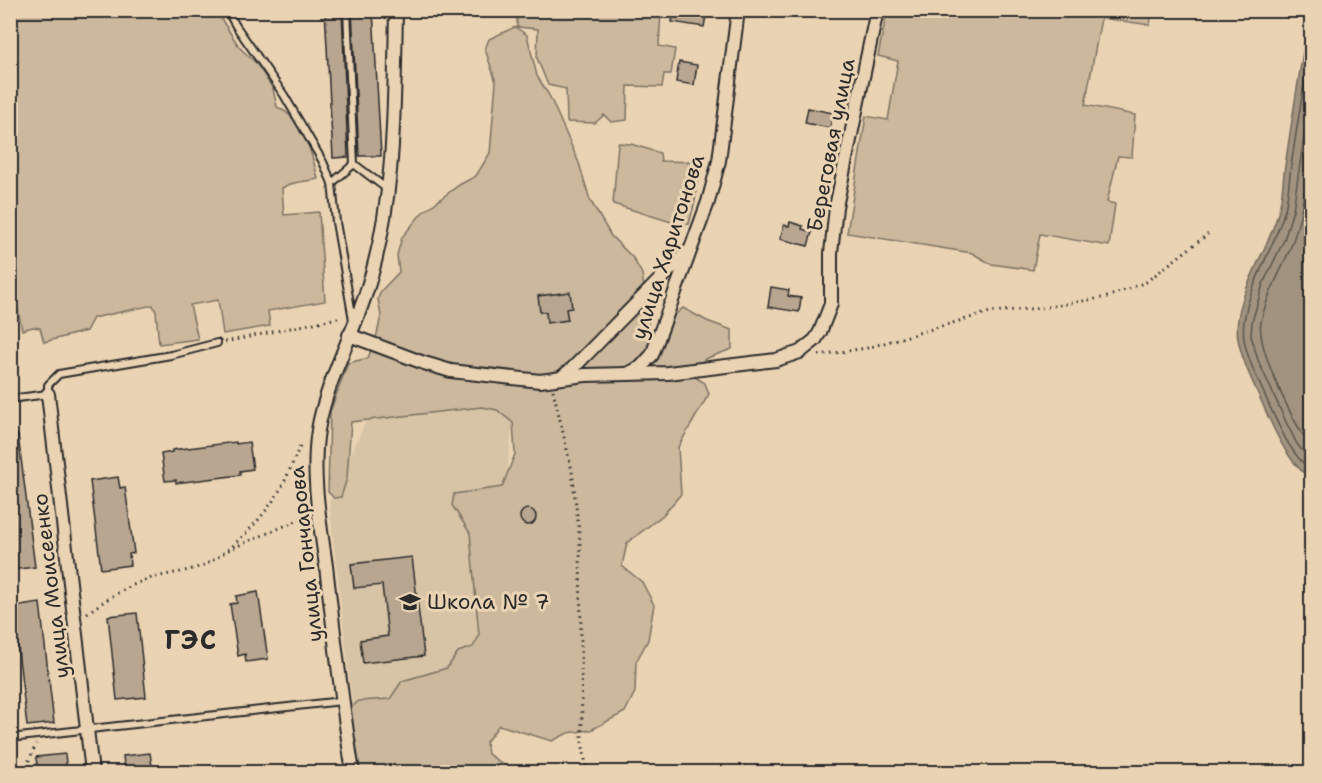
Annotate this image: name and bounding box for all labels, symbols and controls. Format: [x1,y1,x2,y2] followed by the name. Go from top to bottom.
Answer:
[800,56,862,234] street label: Береговая улица
[625,151,711,343] street label: улица Харитонова
[283,465,329,643] street label: улица Гончарова
[26,492,76,680] street label: улица Моисеенко
[427,588,549,616] place label: Школа № 7
[398,590,422,614] school or university icon: Школа № 7
[164,621,218,658] district label: ГЭС

